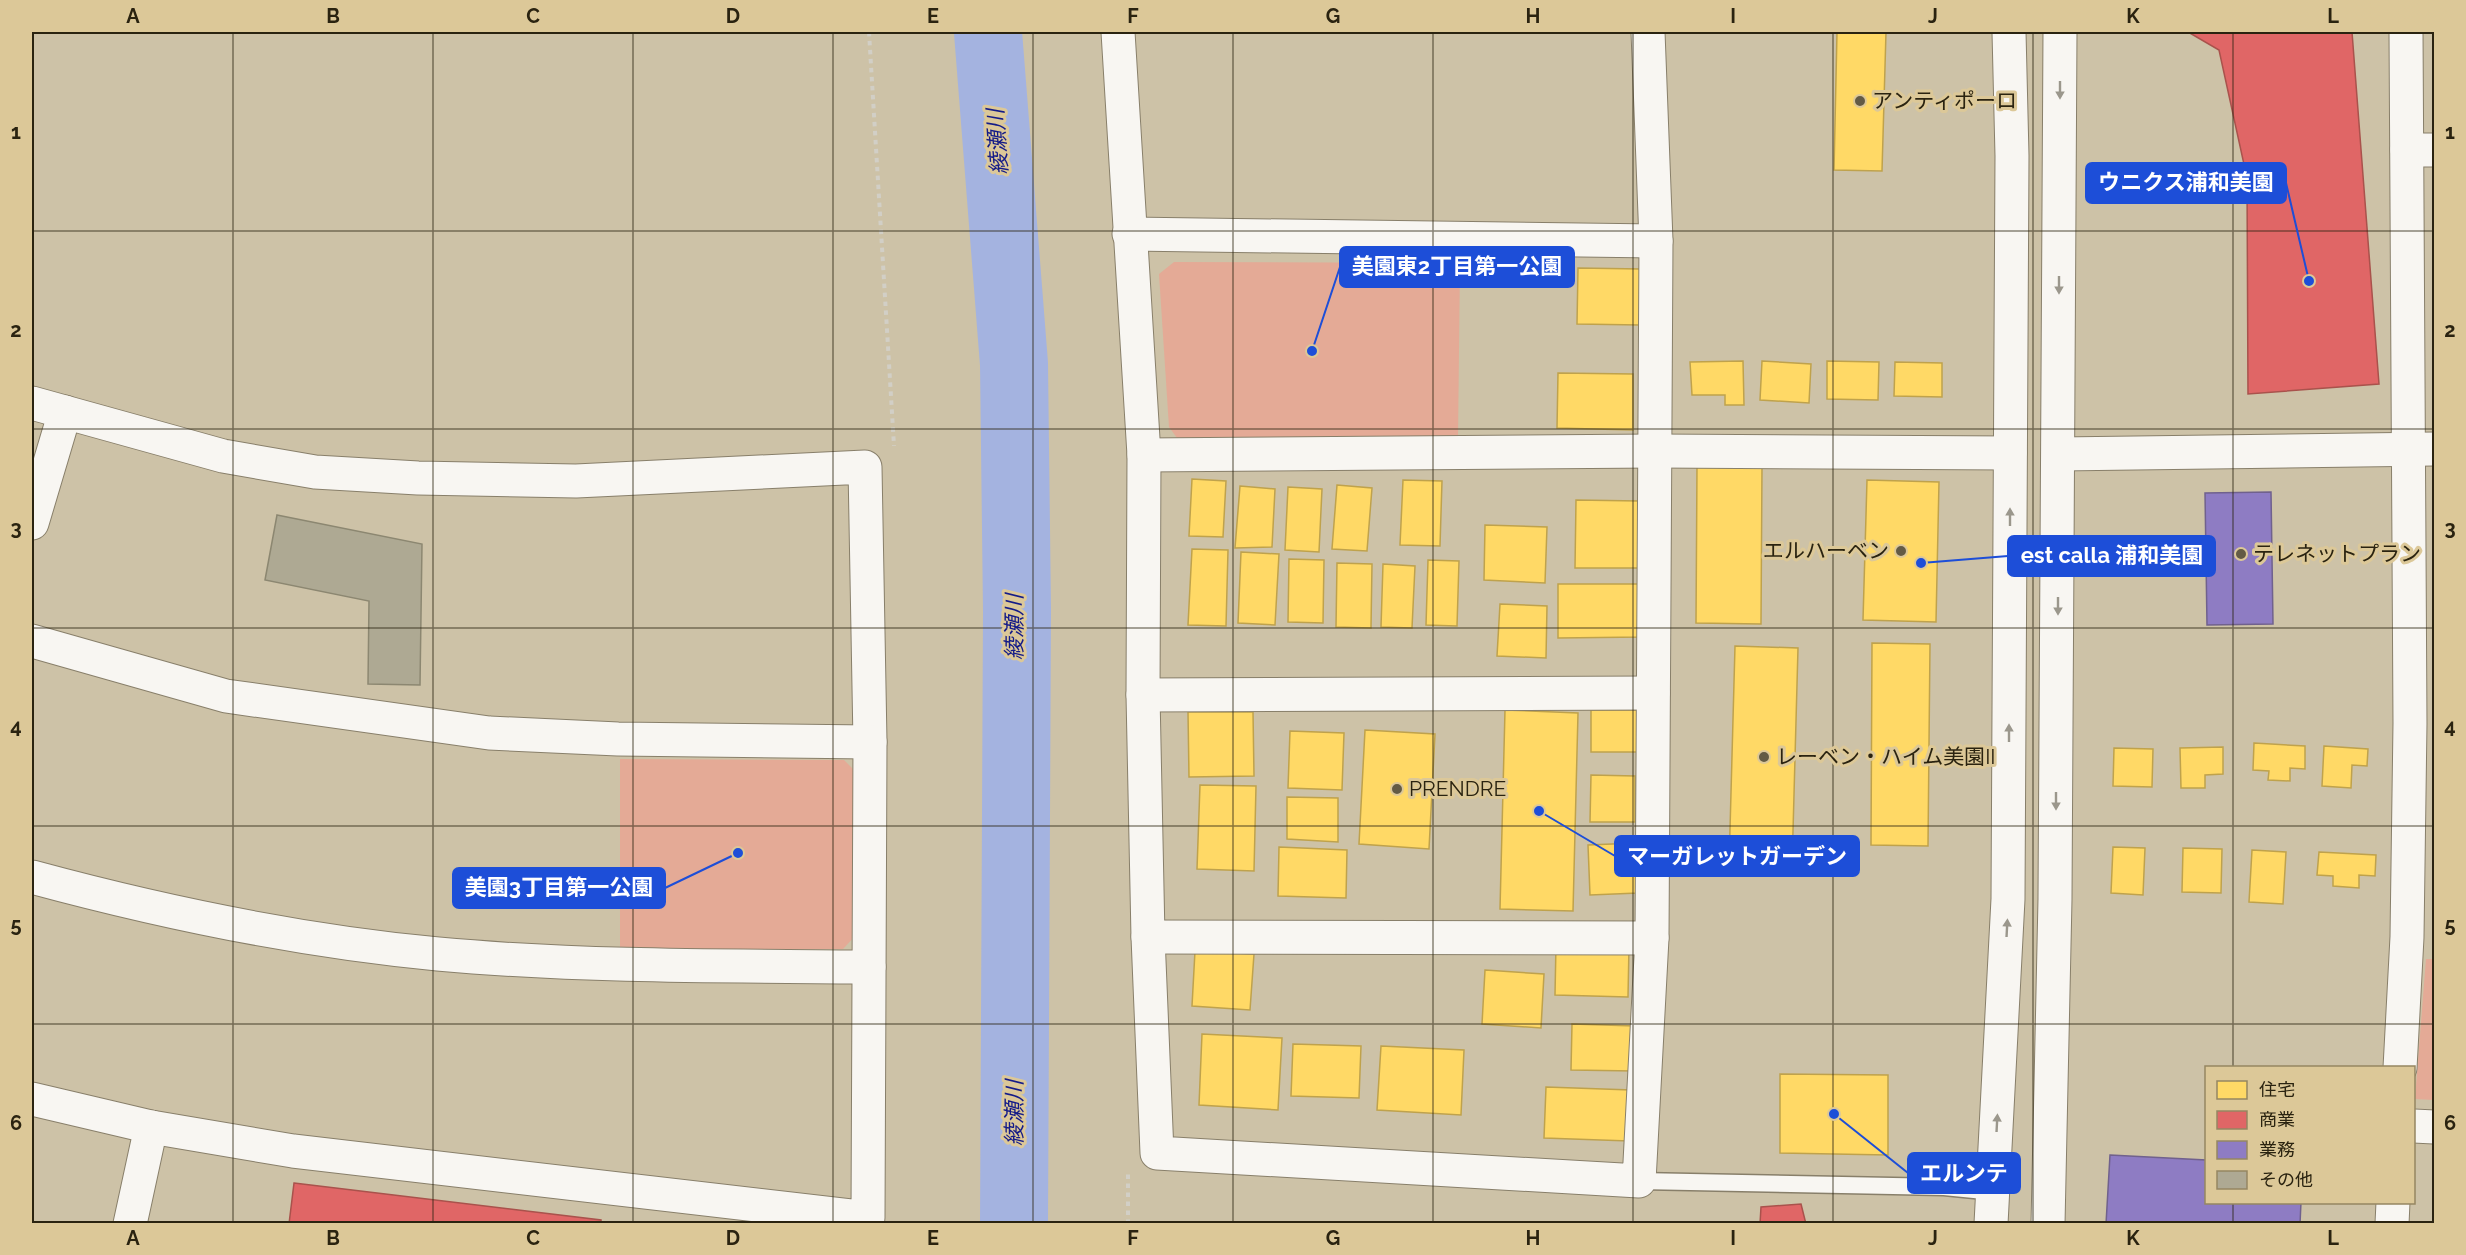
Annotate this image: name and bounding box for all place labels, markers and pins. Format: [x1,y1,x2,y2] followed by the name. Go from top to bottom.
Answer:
[1872,88,2017,113] place label: アンティポーロ
[1853,94,1867,108] marker: アンティポーロ
[2086,163,2286,203] callout: ウニクス浦和美園
[1340,247,1574,287] callout: 美園東2丁目第一公園
[2008,536,2215,576] callout: est calla 浦和美園
[1763,538,1889,563] place label: エルハーベン
[2253,541,2421,566] place label: テレネットプラン
[1894,544,1908,558] marker: エルハーベン
[2234,547,2248,561] marker: テレネットプラン
[1776,744,1996,769] place label: レーベン・ハイム美園II
[1757,750,1771,764] marker: レーベン・ハイム美園II
[1409,776,1506,801] place label: PRENDRE
[1390,782,1404,796] marker: PRENDRE
[1615,836,1859,876] callout: マーガレットガーデン
[453,868,665,908] callout: 美園3丁目第一公園
[1908,1153,2020,1193] callout: エルンテ

